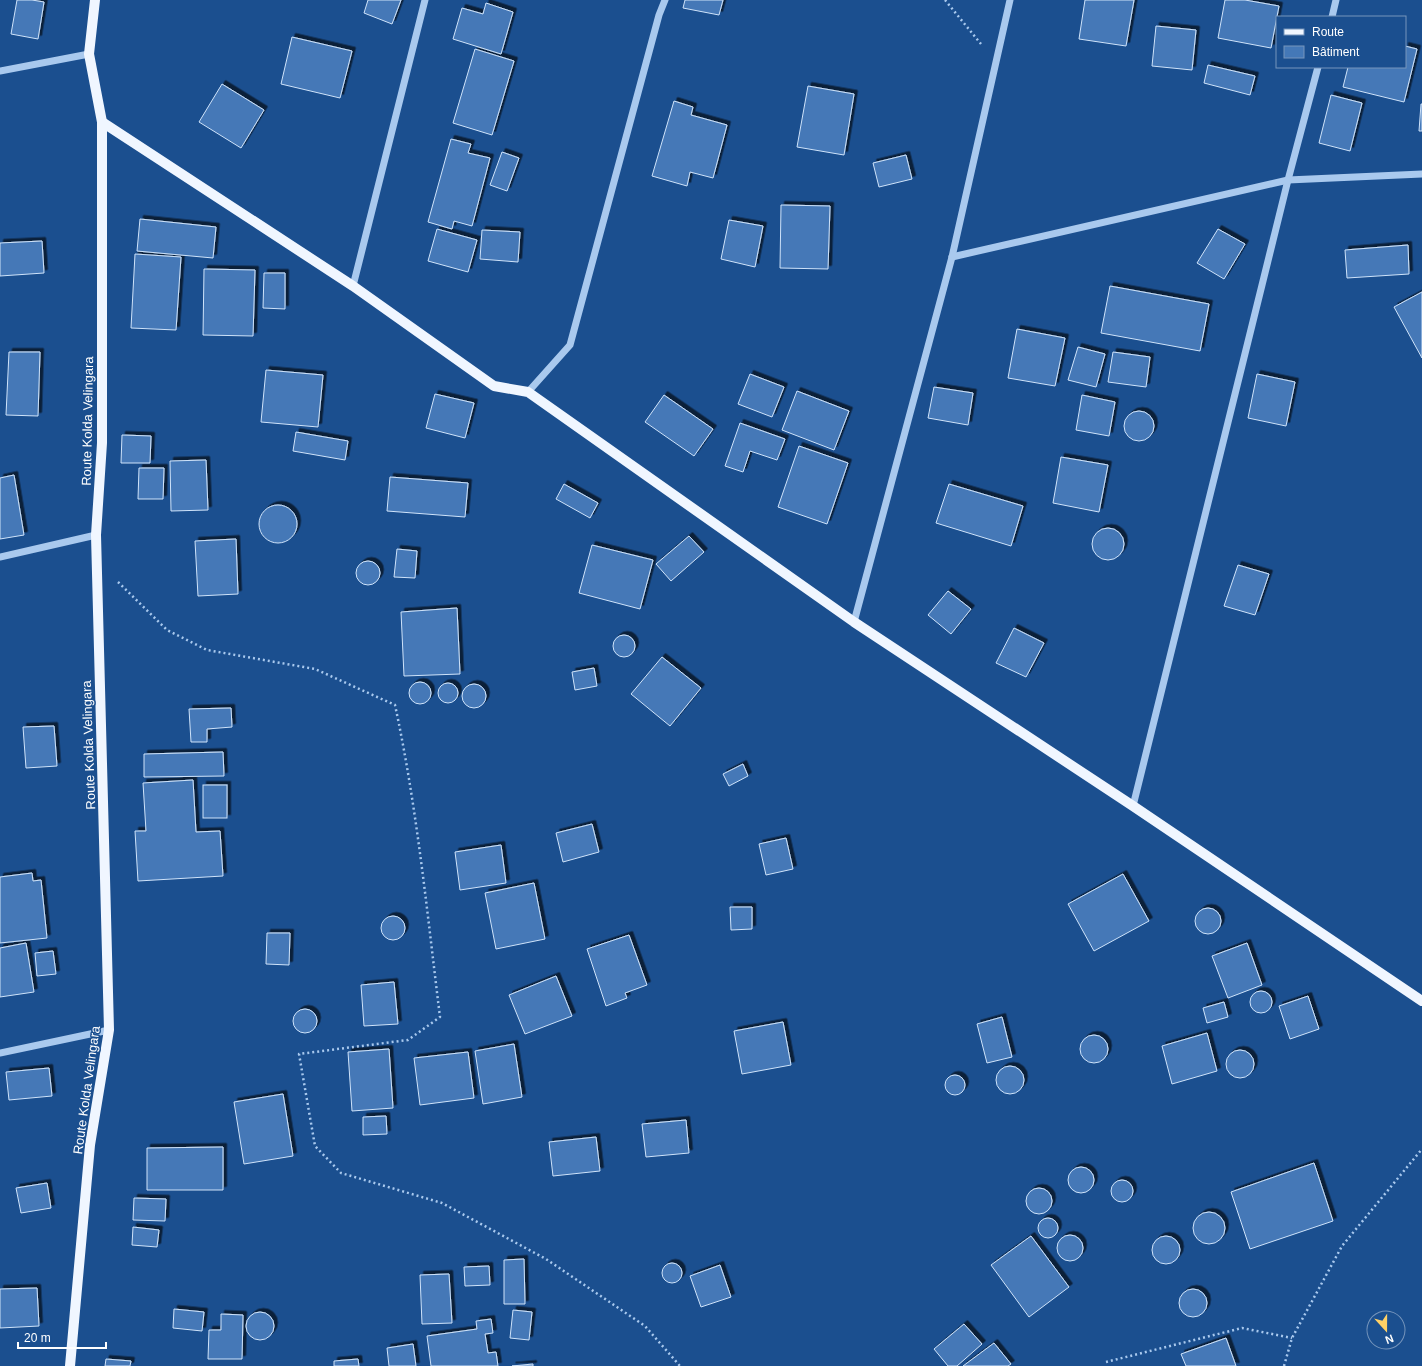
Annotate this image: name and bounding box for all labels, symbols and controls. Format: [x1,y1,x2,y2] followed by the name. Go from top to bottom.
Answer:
[1276,16,1406,68] legend
[1312,25,1344,39] text: Route
[1312,45,1360,59] text: Bâtiment
[79,355,96,486] street label: Route Kolda Velingara
[79,679,98,810] street label: Route Kolda Velingara
[70,1024,103,1155] street label: Route Kolda Velingara
[1366,1310,1406,1350] north arrow
[18,1324,106,1350] scale bar
[24,1331,51,1345] text: 20 m
[1384,1332,1395,1346] text: N

